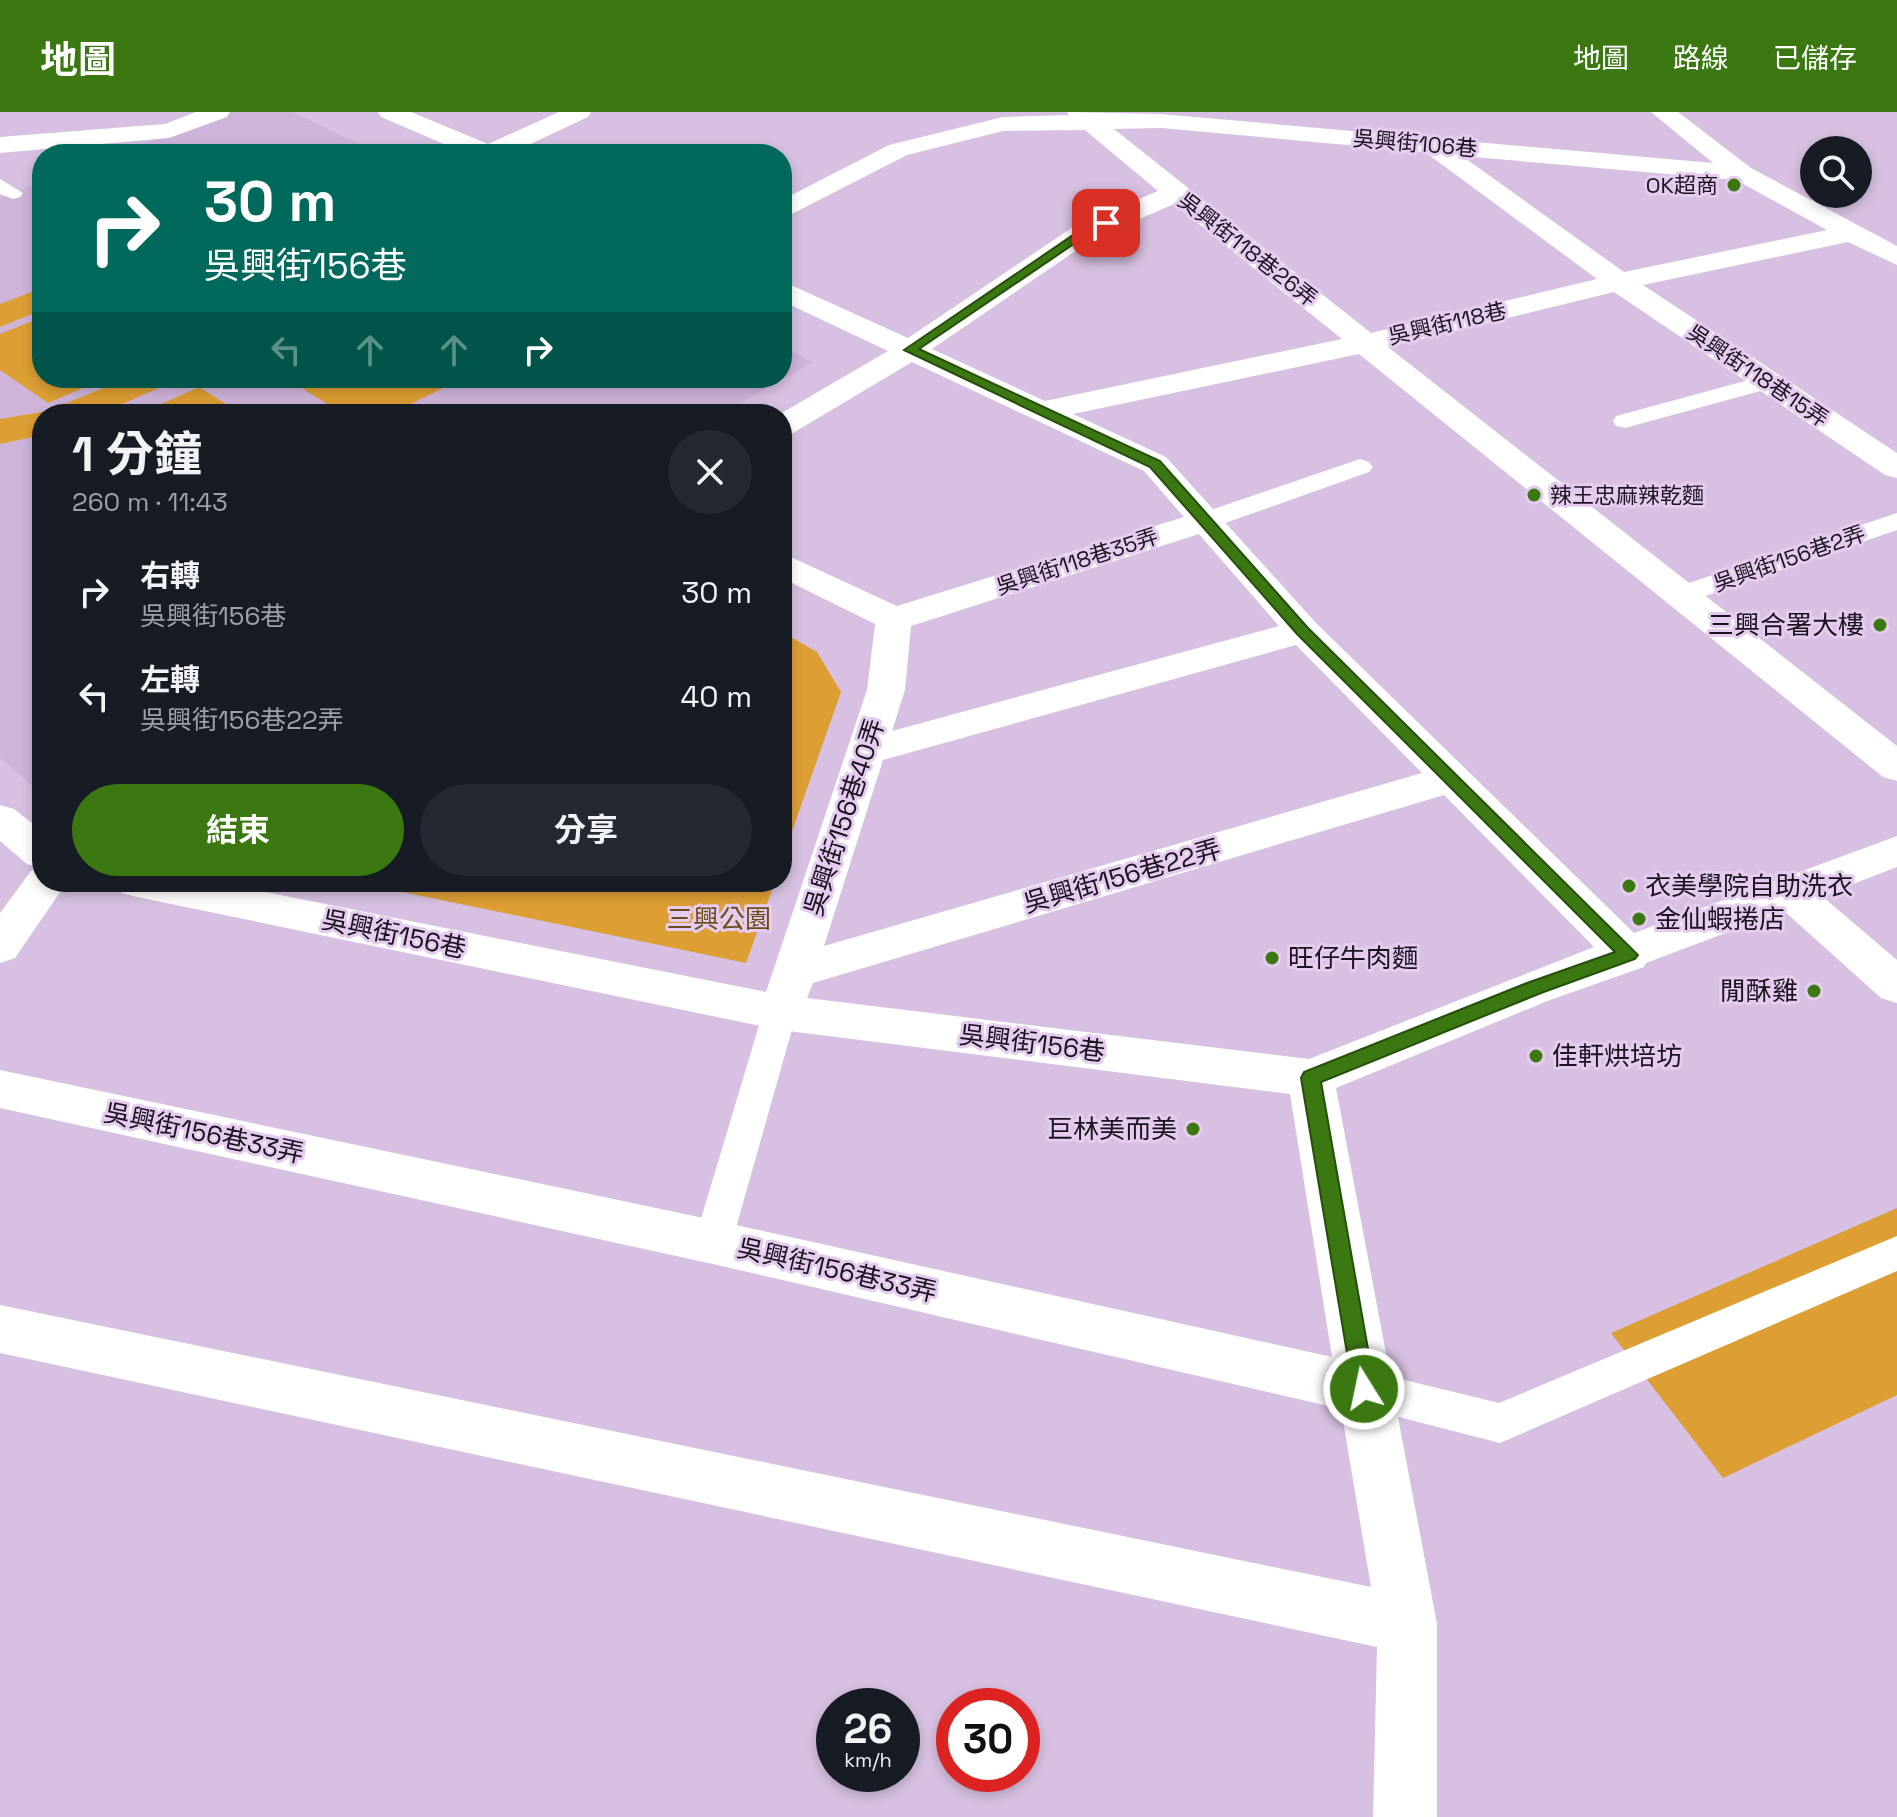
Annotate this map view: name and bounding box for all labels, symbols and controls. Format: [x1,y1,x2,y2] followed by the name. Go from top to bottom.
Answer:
[40,36,116,84] text: 地圖
[1573,40,1629,76] text: 地圖
[1673,40,1729,76] text: 路線
[1773,40,1857,76] text: 已儲存
[1352,124,1478,162] street label: 吳興街106巷
[1800,136,1872,208] map controls
[1800,136,1872,208] button: search
[204,166,336,237] text: 30 m
[1646,171,1718,199] place label: OK超商
[72,176,176,280] icon: right
[1725,176,1743,194] marker: OK超商
[1173,186,1323,312] street label: 吳興街118巷26弄
[1072,189,1140,257] pin
[1084,201,1128,245] icon: arrive
[204,243,407,289] text: 吳興街156巷
[1385,296,1509,350] street label: 吳興街118巷
[1682,317,1834,433] street label: 吳興街118巷15弄
[264,328,308,372] icon: left
[348,328,392,372] icon: ahead
[432,328,476,372] icon: ahead
[516,328,560,372] icon: right
[72,424,202,485] text: 1 分鐘
[668,430,752,514] button: close
[1550,481,1704,509] place label: 辣王忠麻辣乾麵
[72,485,228,519] text: 260 m · 11:43
[1525,486,1543,504] marker: 辣王忠麻辣乾麵
[1709,519,1869,597] street label: 吳興街156巷2弄
[993,522,1161,600] street label: 吳興街118巷35弄
[140,556,200,595] text: 右轉
[72,570,116,614] icon: right
[681,573,752,612] text: 30 m
[140,599,286,633] text: 吳興街156巷
[1708,608,1864,642] place label: 三興合署大樓
[1871,616,1889,634] marker: 三興合署大樓
[140,660,200,699] text: 左轉
[72,674,116,718] icon: left
[681,677,752,716] text: 40 m
[140,703,344,737] text: 吳興街156巷22弄
[796,714,892,920] street label: 吳興街156巷40弄
[72,784,404,876] button: 結束
[420,784,752,876] button: 分享
[1019,832,1225,920] street label: 吳興街156巷22弄
[1645,869,1853,903] place label: 衣美學院自助洗衣
[1620,877,1638,895] marker: 衣美學院自助洗衣
[319,902,469,966] street label: 吳興街156巷
[667,902,771,936] park label: 三興公園
[1655,902,1785,936] place label: 金仙蝦捲店
[1630,910,1648,928] marker: 金仙蝦捲店
[1288,941,1418,975] place label: 旺仔牛肉麵
[1263,949,1281,967] marker: 旺仔牛肉麵
[1720,974,1798,1008] place label: 閒酥雞
[1805,982,1823,1000] marker: 閒酥雞
[957,1017,1107,1069] street label: 吳興街156巷
[1552,1039,1682,1073] place label: 佳軒烘培坊
[1527,1047,1545,1065] marker: 佳軒烘培坊
[101,1095,307,1171] street label: 吳興街156巷33弄
[1047,1112,1177,1146] place label: 巨林美而美
[1184,1120,1202,1138] marker: 巨林美而美
[734,1231,940,1309] street label: 吳興街156巷33弄
[1322,1347,1406,1431] position arrow
[936,1688,1040,1792] speed limit sign: 30
[844,1704,892,1755] text: 26
[844,1747,892,1773] text: km/h

